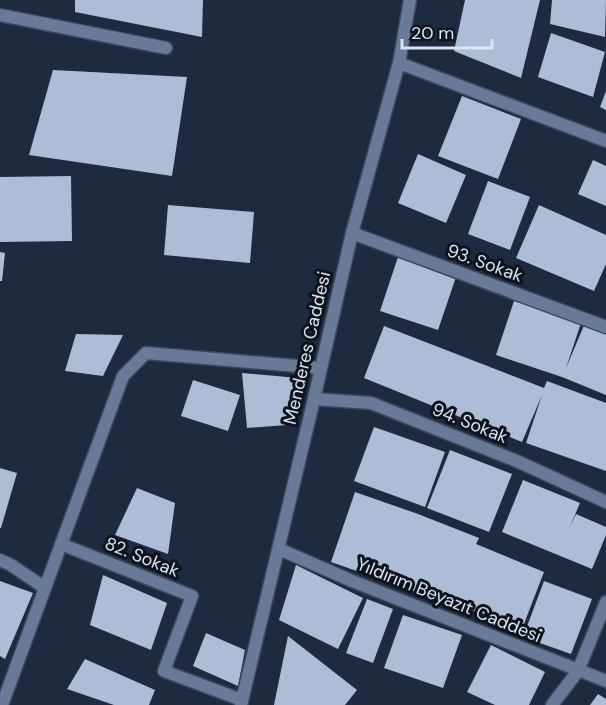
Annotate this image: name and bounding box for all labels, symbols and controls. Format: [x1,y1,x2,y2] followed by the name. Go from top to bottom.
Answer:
[402,12,492,50] scale bar
[411,21,454,45] text: 20 m
[444,238,526,288] street label: 93. Sokak
[278,269,336,427] street label: Menderes Caddesi
[429,397,511,449] street label: 94. Sokak
[101,531,183,583] street label: 82. Sokak
[353,552,545,648] street label: Yıldırım Beyazıt Caddesi

